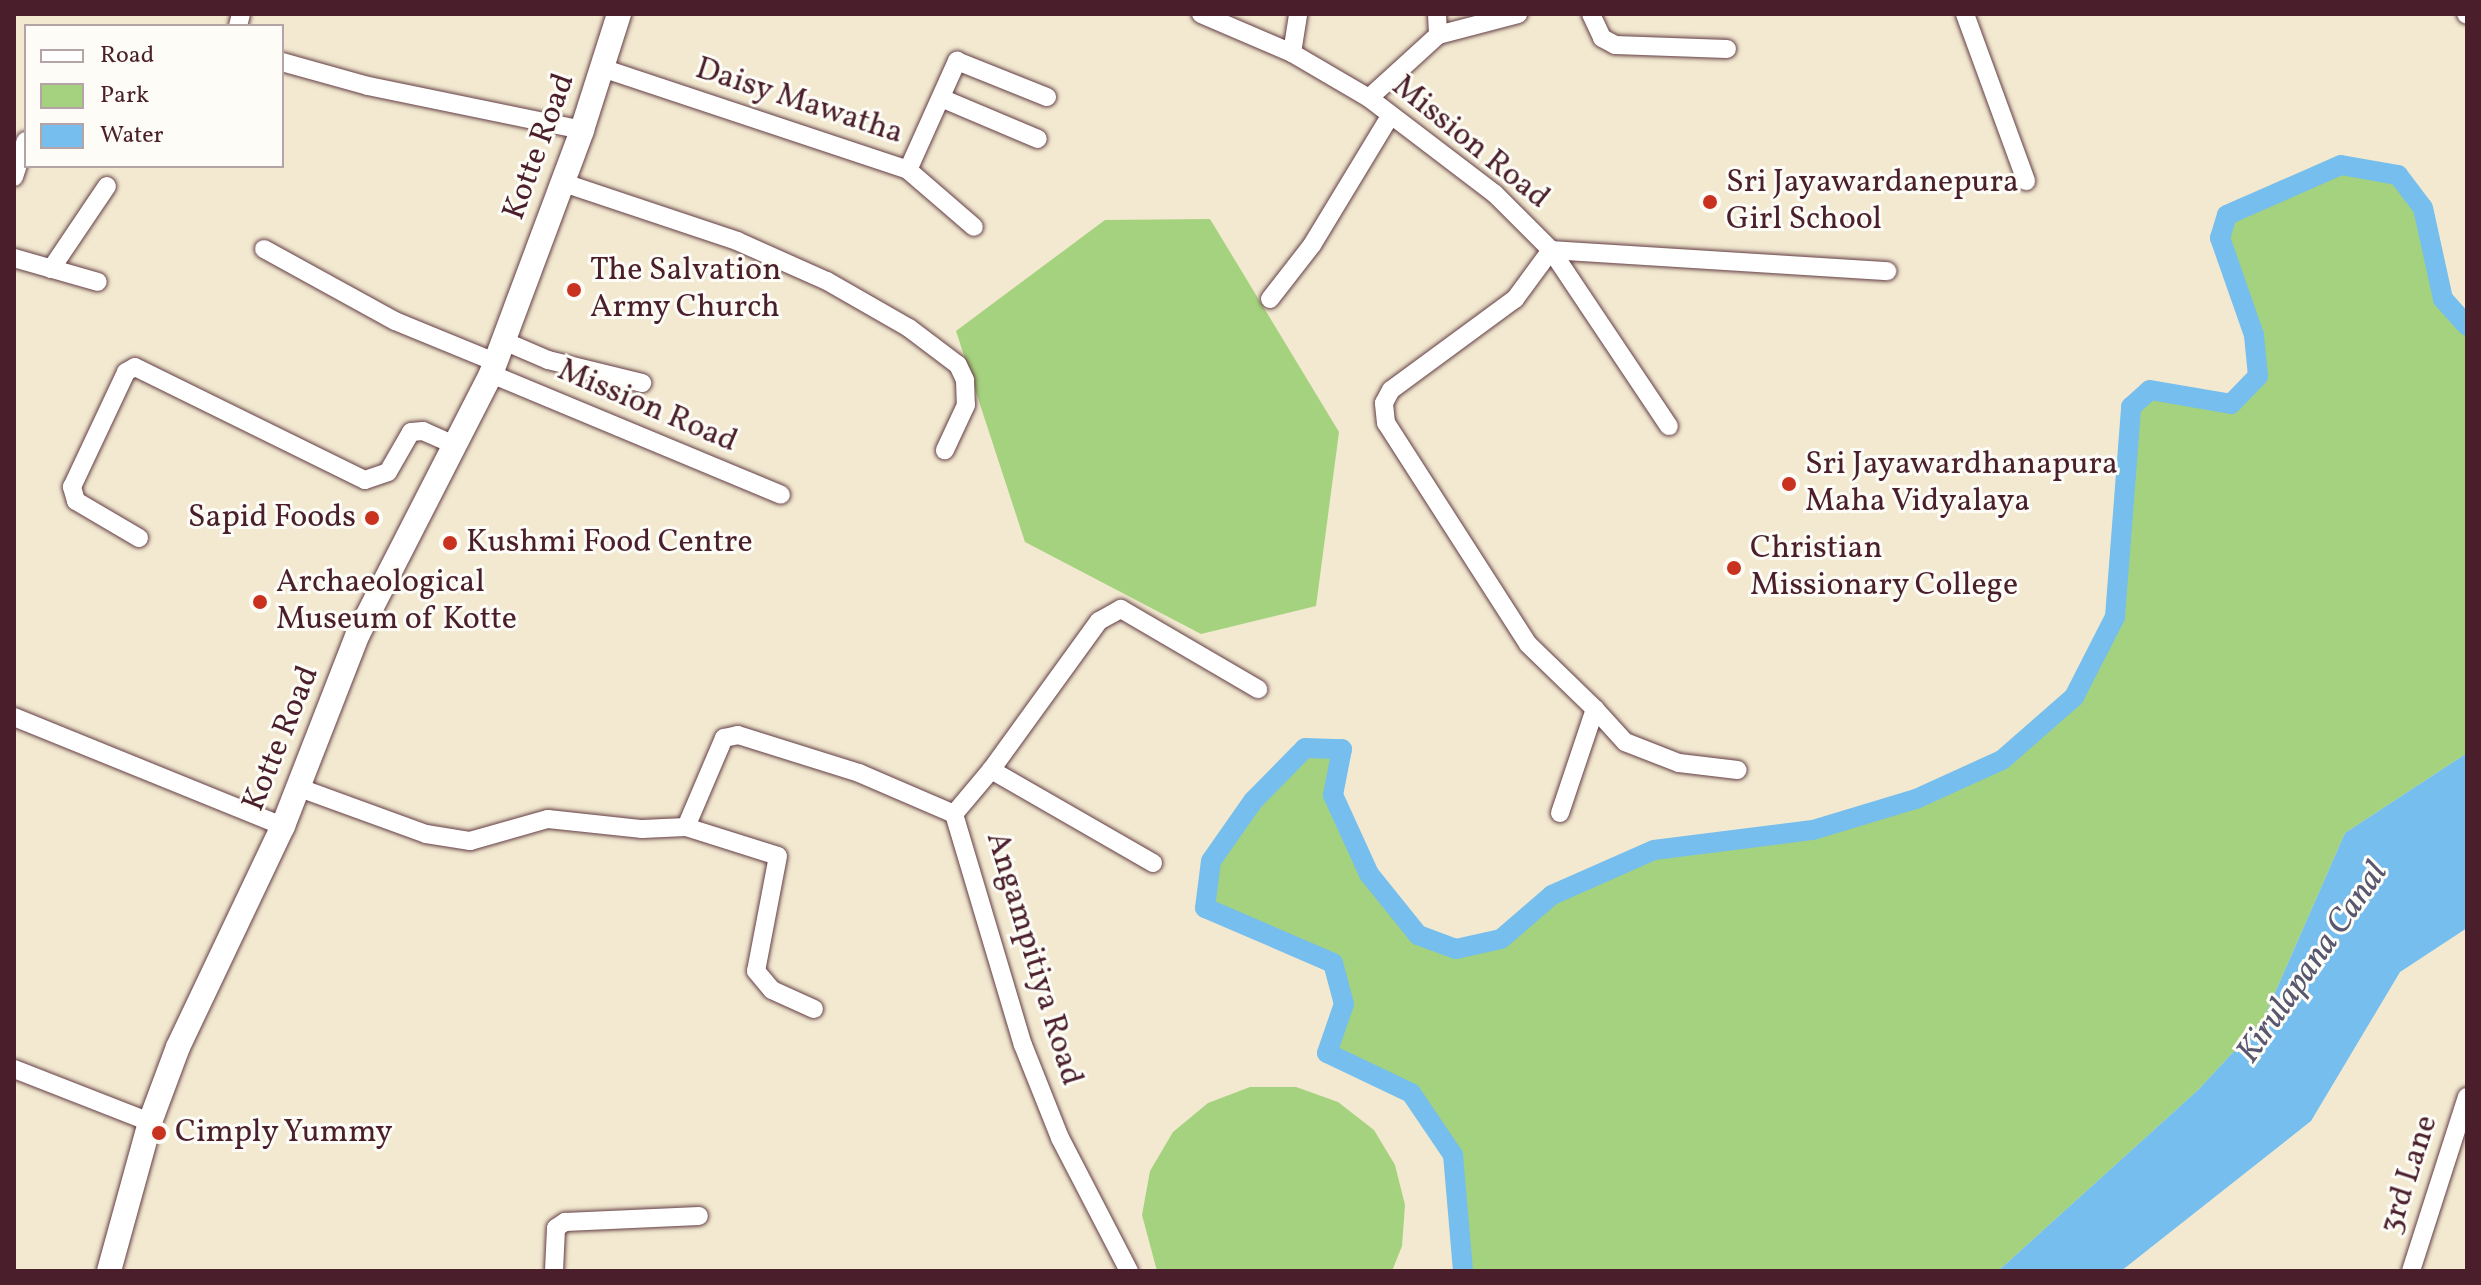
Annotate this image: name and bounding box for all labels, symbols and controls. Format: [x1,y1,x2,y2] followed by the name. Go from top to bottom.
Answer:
[24,24,284,168] legend
[100,39,154,73] text: Road
[690,50,908,154] street label: Daisy Mawatha
[1384,68,1556,218] street label: Mission Road
[496,69,584,225] street label: Kotte Road
[100,79,149,113] text: Park
[100,119,164,153] text: Water
[1726,165,2019,240] place label: Sri Jayawardanepura Girl School
[1701,193,1719,211] marker: Sri Jayawardanepura Girl School
[590,253,781,328] place label: The Salvation Army Church
[565,281,583,299] marker: The Salvation Army Church
[551,352,743,462] street label: Mission Road
[1805,447,2118,522] place label: Sri Jayawardhanapura Maha Vidyalaya
[1780,475,1798,493] marker: Sri Jayawardhanapura Maha Vidyalaya
[188,499,356,537] place label: Sapid Foods
[363,509,381,527] marker: Sapid Foods
[466,524,753,562] place label: Kushmi Food Centre
[1750,531,2019,606] place label: Christian Missionary College
[441,534,459,552] marker: Kushmi Food Centre
[1725,559,1743,577] marker: Christian Missionary College
[276,565,514,640] place label: Archaeological Museum of Kotte
[251,593,269,611] marker: Archaeological Museum of Kotte
[236,661,328,817] street label: Kotte Road
[976,828,1090,1090] street label: Angampitiya Road
[2228,854,2398,1072] water label: Kirulapana Canal
[2373,1111,2447,1239] street label: 3rd Lane
[175,1114,394,1152] place label: Cimply Yummy
[150,1124,168,1142] marker: Cimply Yummy

